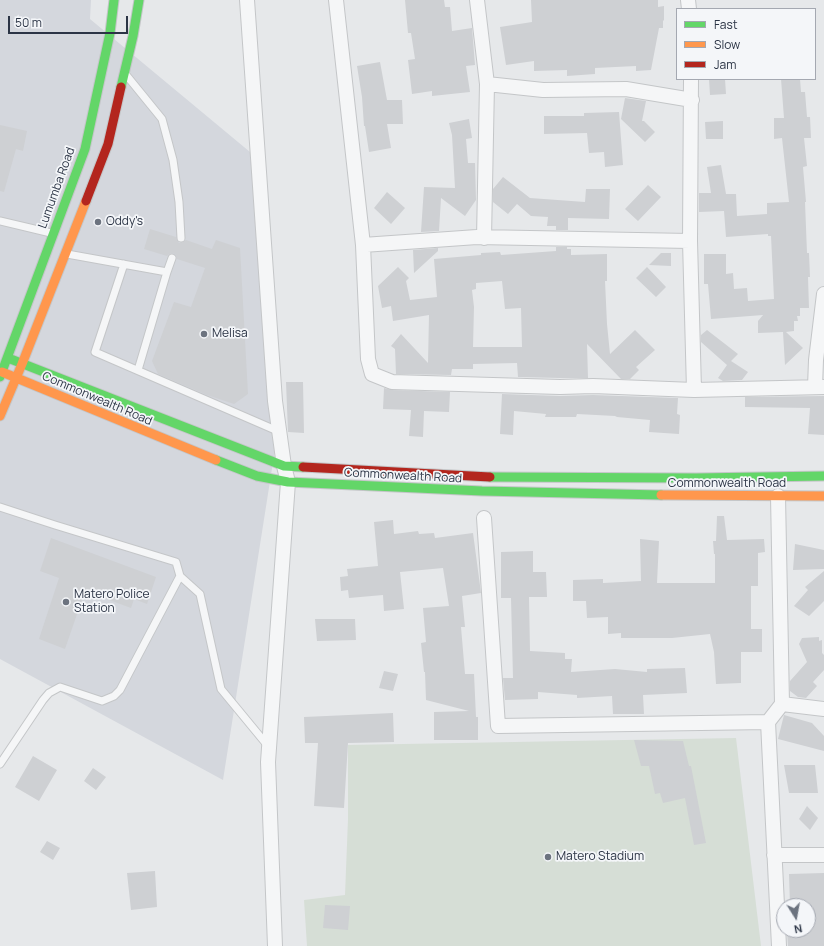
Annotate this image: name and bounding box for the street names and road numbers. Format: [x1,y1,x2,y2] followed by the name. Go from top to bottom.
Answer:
[36,145,78,231] street label: Lumumba Road
[40,369,154,429] street label: Commonwealth Road
[344,466,462,486] street label: Commonwealth Road
[668,477,786,491] street label: Commonwealth Road

